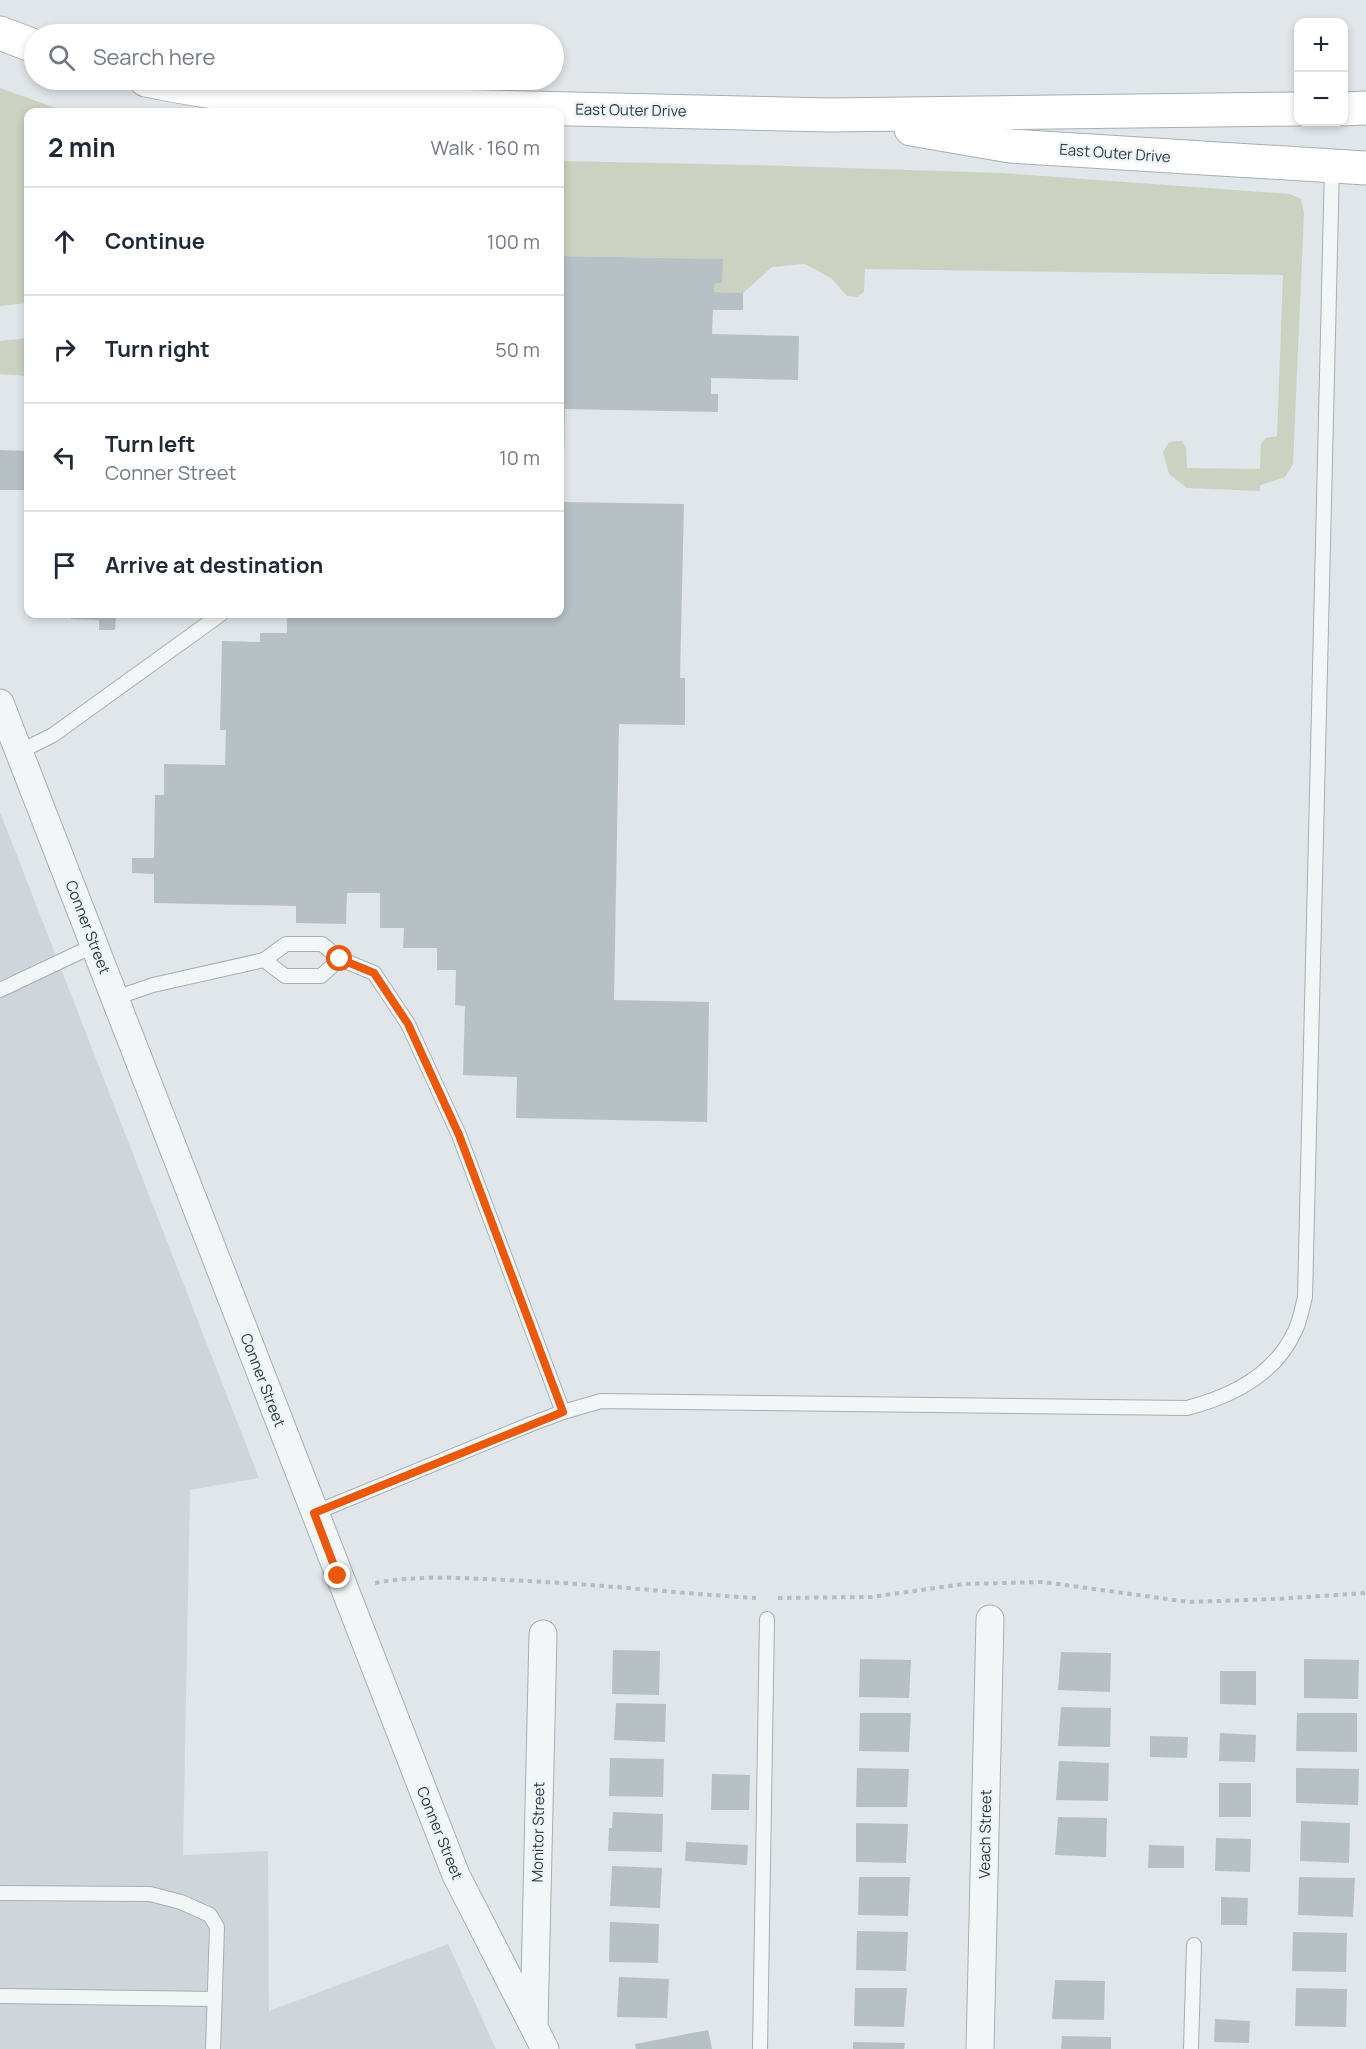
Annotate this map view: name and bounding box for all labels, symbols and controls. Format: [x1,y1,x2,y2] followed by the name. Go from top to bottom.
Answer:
[1294,18,1348,126] map controls
[1294,18,1348,72] button: +
[24,24,564,90] search box
[45,41,78,74] icon: search
[93,42,215,72] text: Search here
[1294,72,1348,126] button: −
[575,99,687,121] street label: East Outer Drive
[48,129,116,165] text: 2 min
[431,134,540,161] text: Walk · 160 m
[1059,139,1172,167] street label: East Outer Drive
[48,225,81,258] icon: ahead
[105,226,205,256] text: Continue
[487,228,540,255] text: 100 m
[48,333,81,366] icon: right
[105,334,210,364] text: Turn right
[495,336,540,363] text: 50 m
[105,429,195,459] text: Turn left
[48,441,81,474] icon: left
[499,444,540,471] text: 10 m
[105,459,236,486] text: Conner Street
[48,549,81,582] icon: arrive
[105,550,323,580] text: Arrive at destination
[61,877,115,977] street label: Conner Street
[326,945,352,971] route start
[236,1330,290,1430] street label: Conner Street
[324,1562,350,1588] route end
[527,1781,549,1883] street label: Monitor Street
[412,1783,468,1883] street label: Conner Street
[974,1789,996,1879] street label: Veach Street

